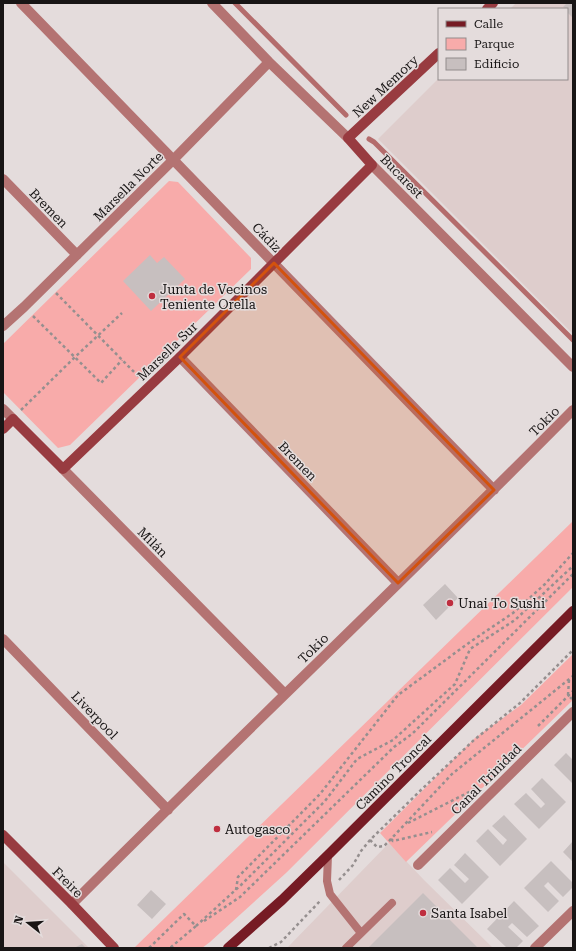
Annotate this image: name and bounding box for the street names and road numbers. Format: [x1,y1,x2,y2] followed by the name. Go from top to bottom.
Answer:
[350,52,421,120] street label: New Memory
[91,149,166,224] street label: Marsella Norte
[377,152,426,201] street label: Bucarest
[26,186,71,231] street label: Bremen
[249,220,284,255] street label: Cádiz
[134,319,201,384] street label: Marsella Sur
[526,403,562,439] street label: Tokio
[275,439,320,484] street label: Bremen
[135,524,171,561] street label: Milán
[295,630,332,666] street label: Tokio
[68,688,121,742] street label: Liverpool
[353,732,434,813] street label: Camino Troncal
[448,741,525,818] street label: Canal Trinidad
[49,864,86,901] street label: Freire

